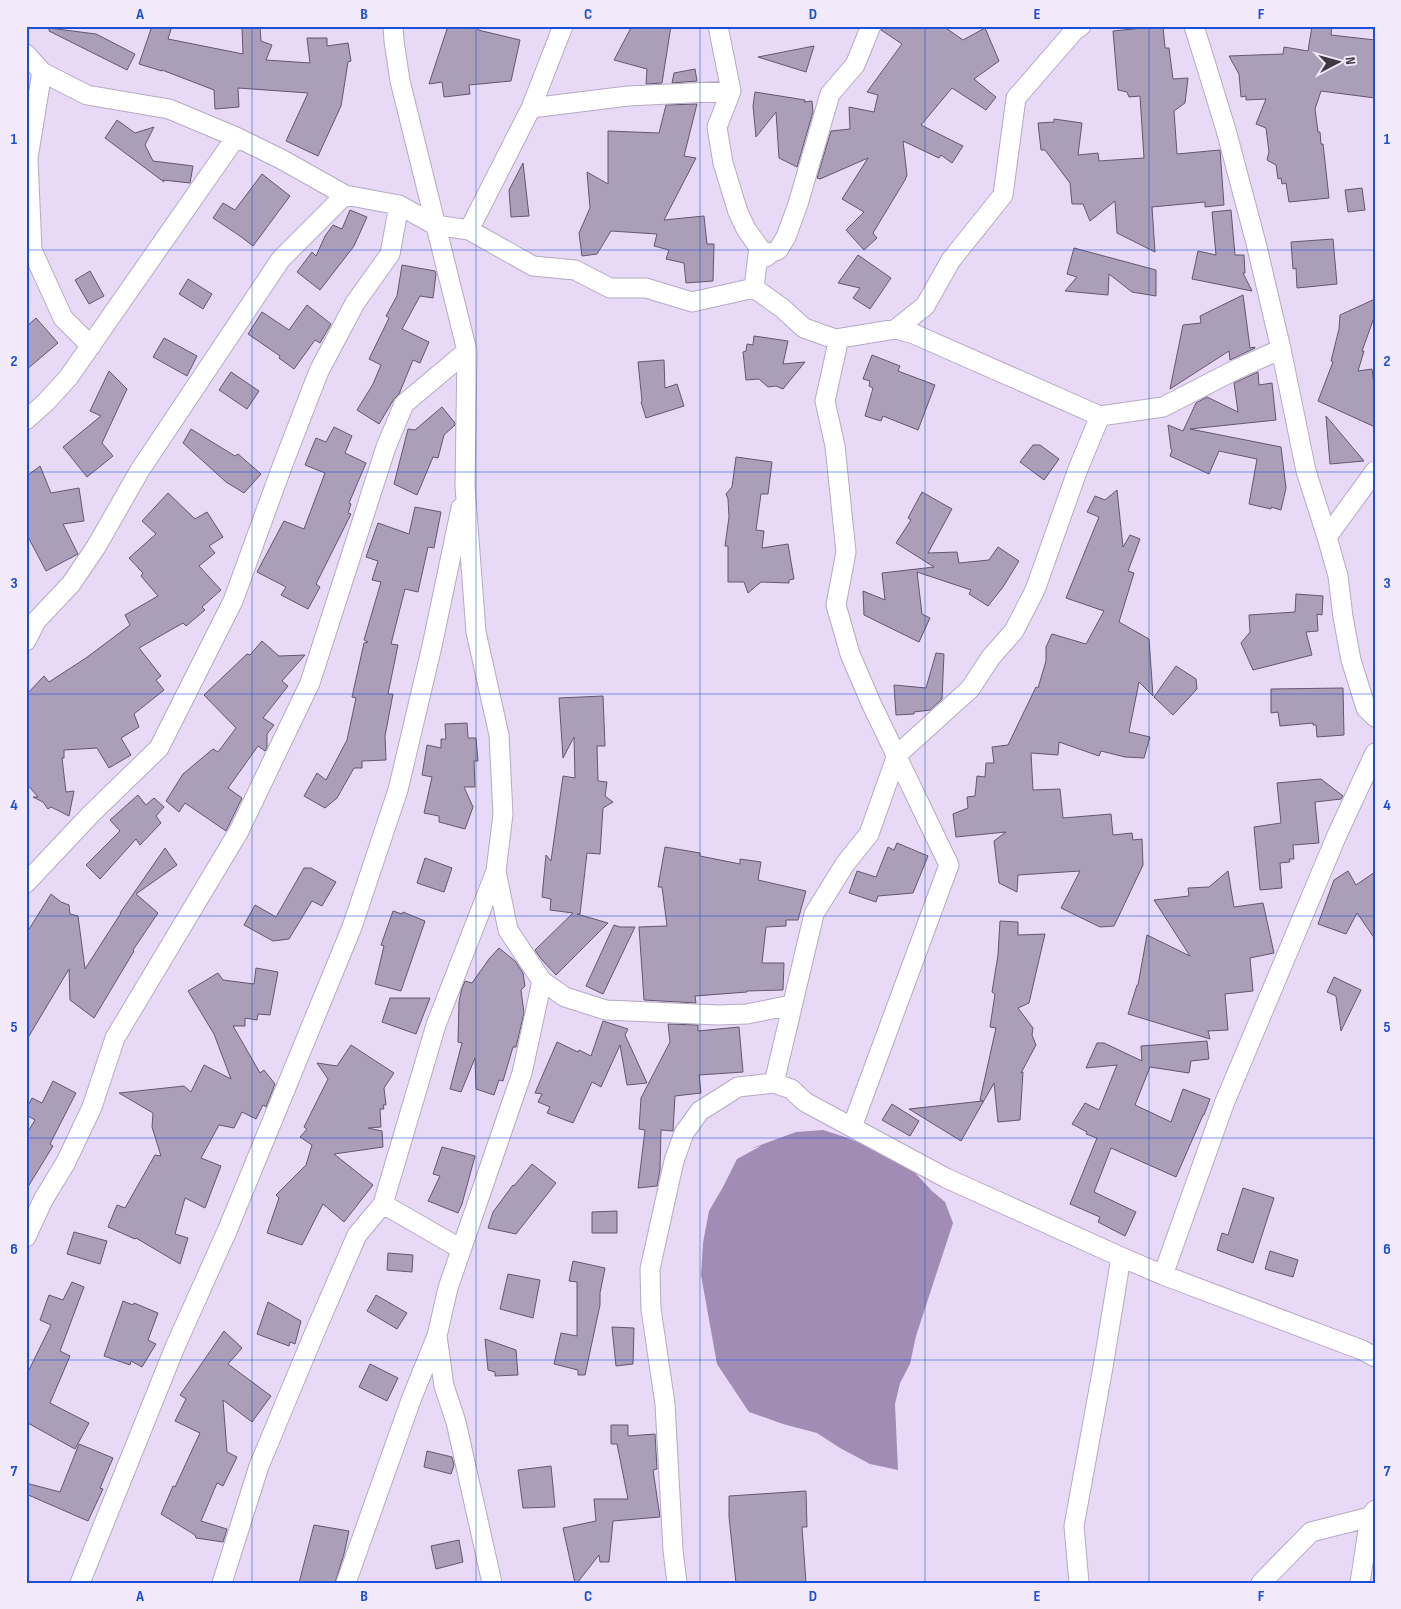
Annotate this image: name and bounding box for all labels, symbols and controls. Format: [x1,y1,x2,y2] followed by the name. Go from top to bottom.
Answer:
[135,5,144,24] text: A
[360,5,368,24] text: B
[584,5,592,24] text: C
[809,5,817,24] text: D
[1034,5,1041,24] text: E
[1258,5,1265,24] text: F
[1314,38,1364,88] north arrow
[1342,56,1359,65] text: N
[11,130,18,149] text: 1
[1384,130,1391,149] text: 1
[10,352,18,371] text: 2
[1383,352,1391,371] text: 2
[10,574,18,593] text: 3
[1383,574,1391,593] text: 3
[10,796,18,815] text: 4
[1383,796,1391,815] text: 4
[10,1018,18,1037] text: 5
[1383,1018,1391,1037] text: 5
[10,1240,18,1259] text: 6
[1383,1240,1391,1259] text: 6
[11,1462,18,1481] text: 7
[1384,1462,1391,1481] text: 7
[135,1587,144,1606] text: A
[360,1587,368,1606] text: B
[584,1587,592,1606] text: C
[809,1587,817,1606] text: D
[1034,1587,1041,1606] text: E
[1258,1587,1265,1606] text: F

